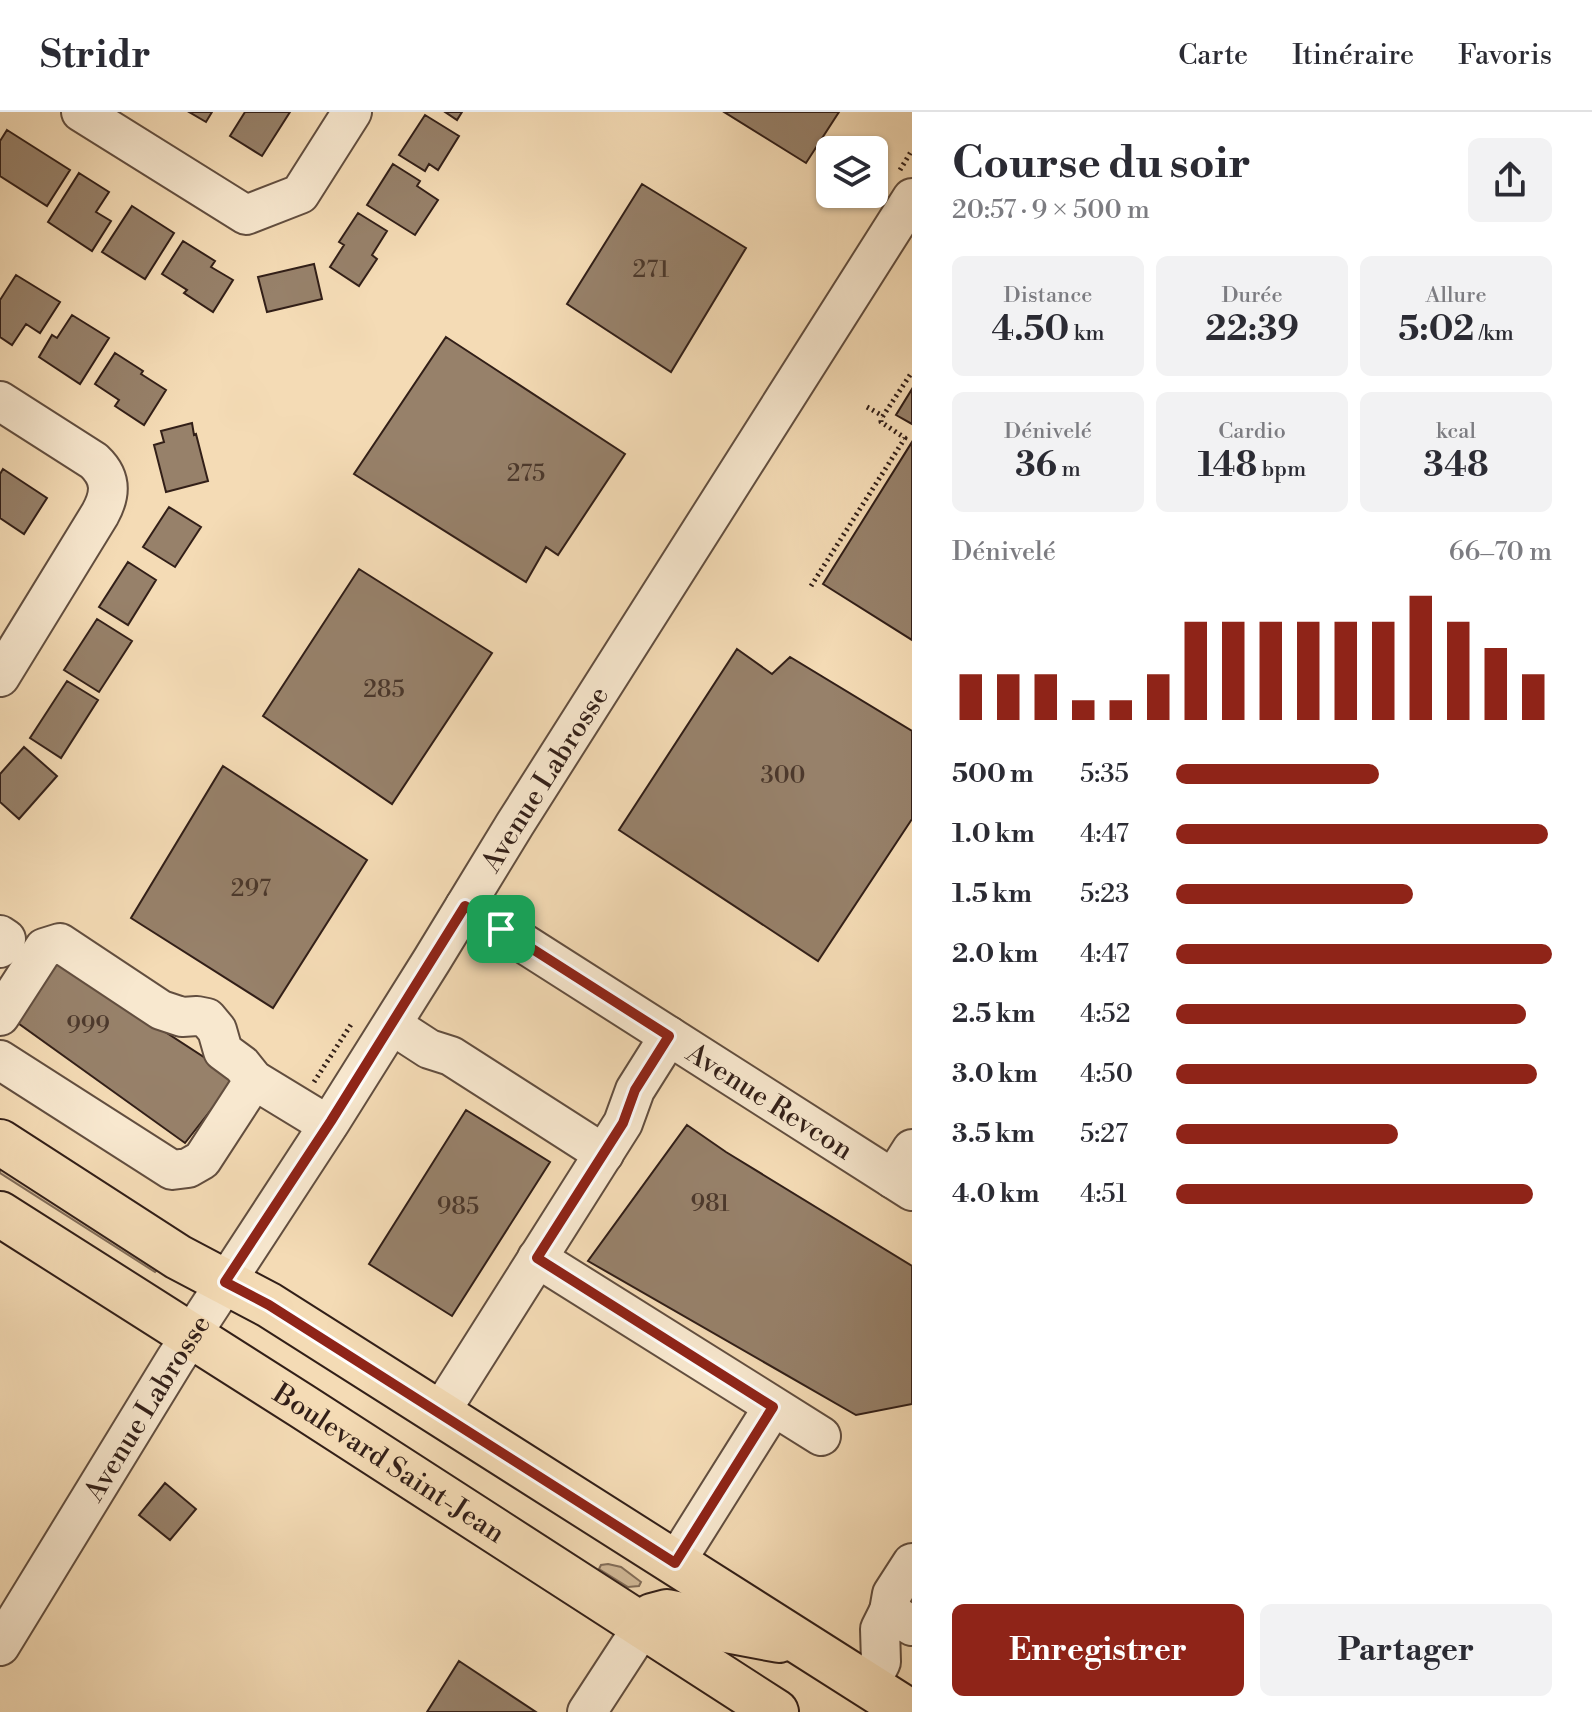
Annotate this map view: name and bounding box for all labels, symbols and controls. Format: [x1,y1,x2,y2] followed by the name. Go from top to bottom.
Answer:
[40,32,151,79] text: Stridr
[1178,38,1248,73] text: Carte
[1292,38,1414,73] text: Itinéraire
[1458,38,1552,73] text: Favoris
[816,136,888,208] map controls
[816,136,888,208] button: layers
[952,136,1251,191] text: Course du soir
[1468,138,1552,222] button: share
[952,194,1150,226] text: 20:57 · 9 × 500 m
[633,255,670,285] house number: 271
[1004,282,1092,309] text: Distance
[1221,282,1283,309] text: Durée
[1425,282,1487,309] text: Allure
[991,309,1069,351] text: 4.50
[1205,309,1299,351] text: 22:39
[1398,309,1474,351] text: 5:02
[1069,320,1105,347] text: km
[1474,320,1514,347] text: /km
[1004,418,1092,445] text: Dénivelé
[1218,418,1286,445] text: Cardio
[1436,418,1476,445] text: kcal
[1015,445,1057,487] text: 36
[1198,445,1257,487] text: 148
[1423,445,1489,487] text: 348
[1057,456,1081,483] text: m
[1257,456,1306,483] text: bpm
[507,459,545,489] house number: 275
[952,536,1056,568] text: Dénivelé
[1449,536,1552,568] text: 66–70 m
[363,675,405,705] house number: 285
[473,680,617,880] street label: Avenue Labrosse
[952,758,1034,790] text: 500 m
[1080,758,1129,790] text: 5:35
[760,761,806,791] house number: 300
[952,818,1035,850] text: 1.0 km
[1080,818,1129,850] text: 4:47
[231,874,271,904] house number: 297
[952,878,1032,910] text: 1.5 km
[1080,878,1129,910] text: 5:23
[467,895,535,963] pin
[479,907,523,951] icon: arrive
[952,938,1038,970] text: 2.0 km
[1080,938,1129,970] text: 4:47
[952,998,1035,1030] text: 2.5 km
[1080,998,1131,1030] text: 4:52
[66,1011,110,1041] house number: 999
[679,1035,860,1168] street label: Avenue Revcon
[952,1058,1038,1090] text: 3.0 km
[1080,1058,1133,1090] text: 4:50
[952,1118,1035,1150] text: 3.5 km
[1080,1118,1128,1150] text: 5:27
[952,1178,1039,1210] text: 4.0 km
[1080,1178,1127,1210] text: 4:51
[690,1189,730,1219] house number: 981
[437,1192,479,1222] house number: 985
[76,1308,219,1509] street label: Avenue Labrosse
[265,1376,511,1552] street label: Boulevard Saint-Jean
[952,1604,1244,1696] button: Enregistrer
[1260,1604,1552,1696] button: Partager

